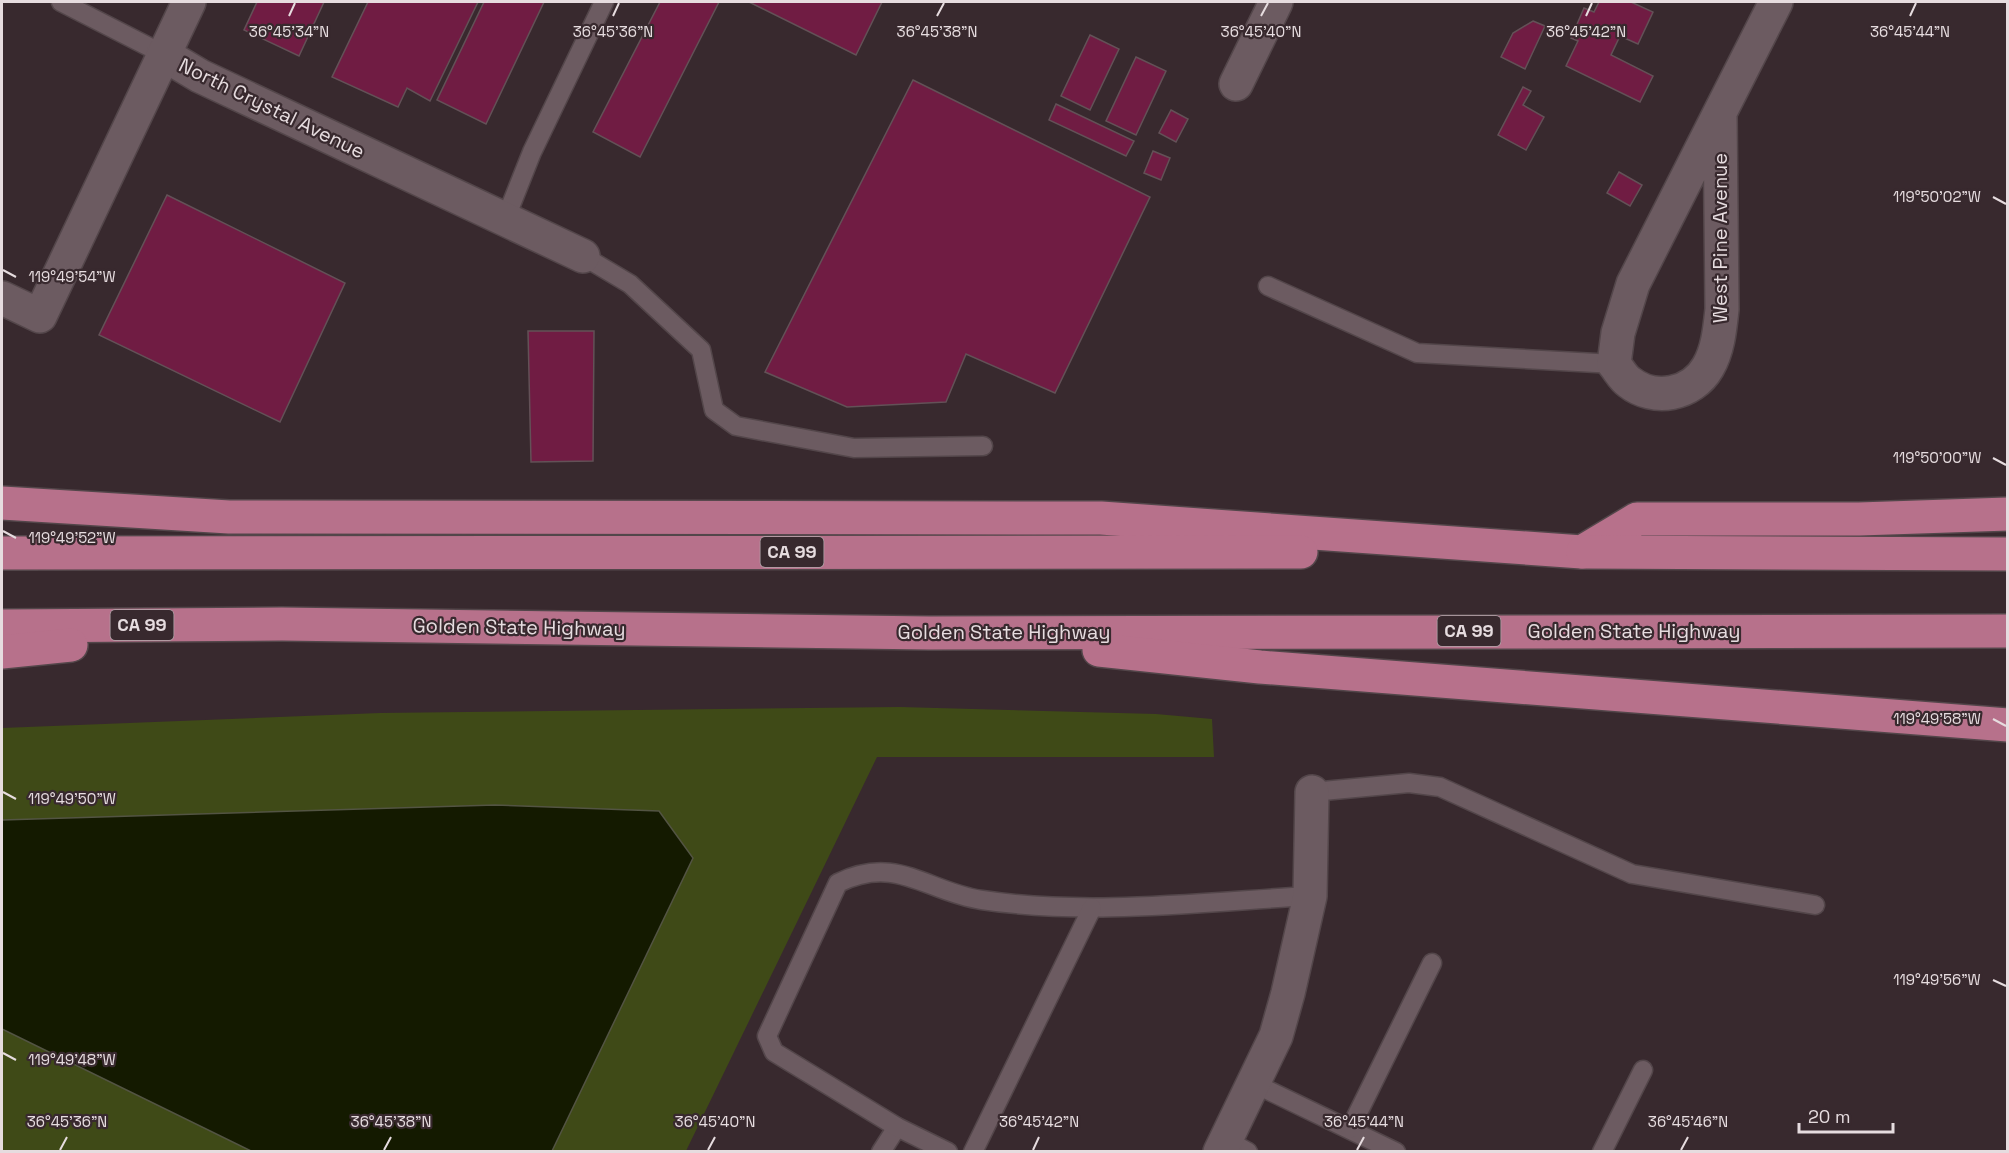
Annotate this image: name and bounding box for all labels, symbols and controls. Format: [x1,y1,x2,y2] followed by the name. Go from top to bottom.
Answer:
[249,22,329,41] text: 36°45'34"N
[573,22,653,41] text: 36°45'36"N
[897,22,977,41] text: 36°45'38"N
[1221,22,1301,41] text: 36°45'40"N
[1546,22,1626,41] text: 36°45'42"N
[1870,22,1950,41] text: 36°45'44"N
[175,52,369,164] street label: North Crystal Avenue
[1707,153,1733,323] street label: West Pine Avenue
[1893,187,1981,206] text: 119°50'02"W
[28,267,116,286] text: 119°49'54"W
[1893,448,1981,467] text: 119°50'00"W
[28,528,116,547] text: 119°49'52"W
[760,537,824,567] road number: CA 99
[110,610,174,640] road number: CA 99
[412,612,626,642] street label: Golden State Highway
[1438,616,1500,646] road number: CA 99
[1527,618,1741,644] street label: Golden State Highway
[897,619,1111,645] street label: Golden State Highway
[1893,709,1981,728] text: 119°49'58"W
[28,789,116,808] text: 119°49'50"W
[1893,970,1981,989] text: 119°49'56"W
[28,1050,116,1069] text: 119°49'48"W
[1799,1096,1894,1134] scale bar
[1808,1105,1851,1128] text: 20 m
[27,1112,107,1131] text: 36°45'36"N
[351,1112,431,1131] text: 36°45'38"N
[675,1112,755,1131] text: 36°45'40"N
[999,1112,1079,1131] text: 36°45'42"N
[1324,1112,1404,1131] text: 36°45'44"N
[1648,1112,1728,1131] text: 36°45'46"N

